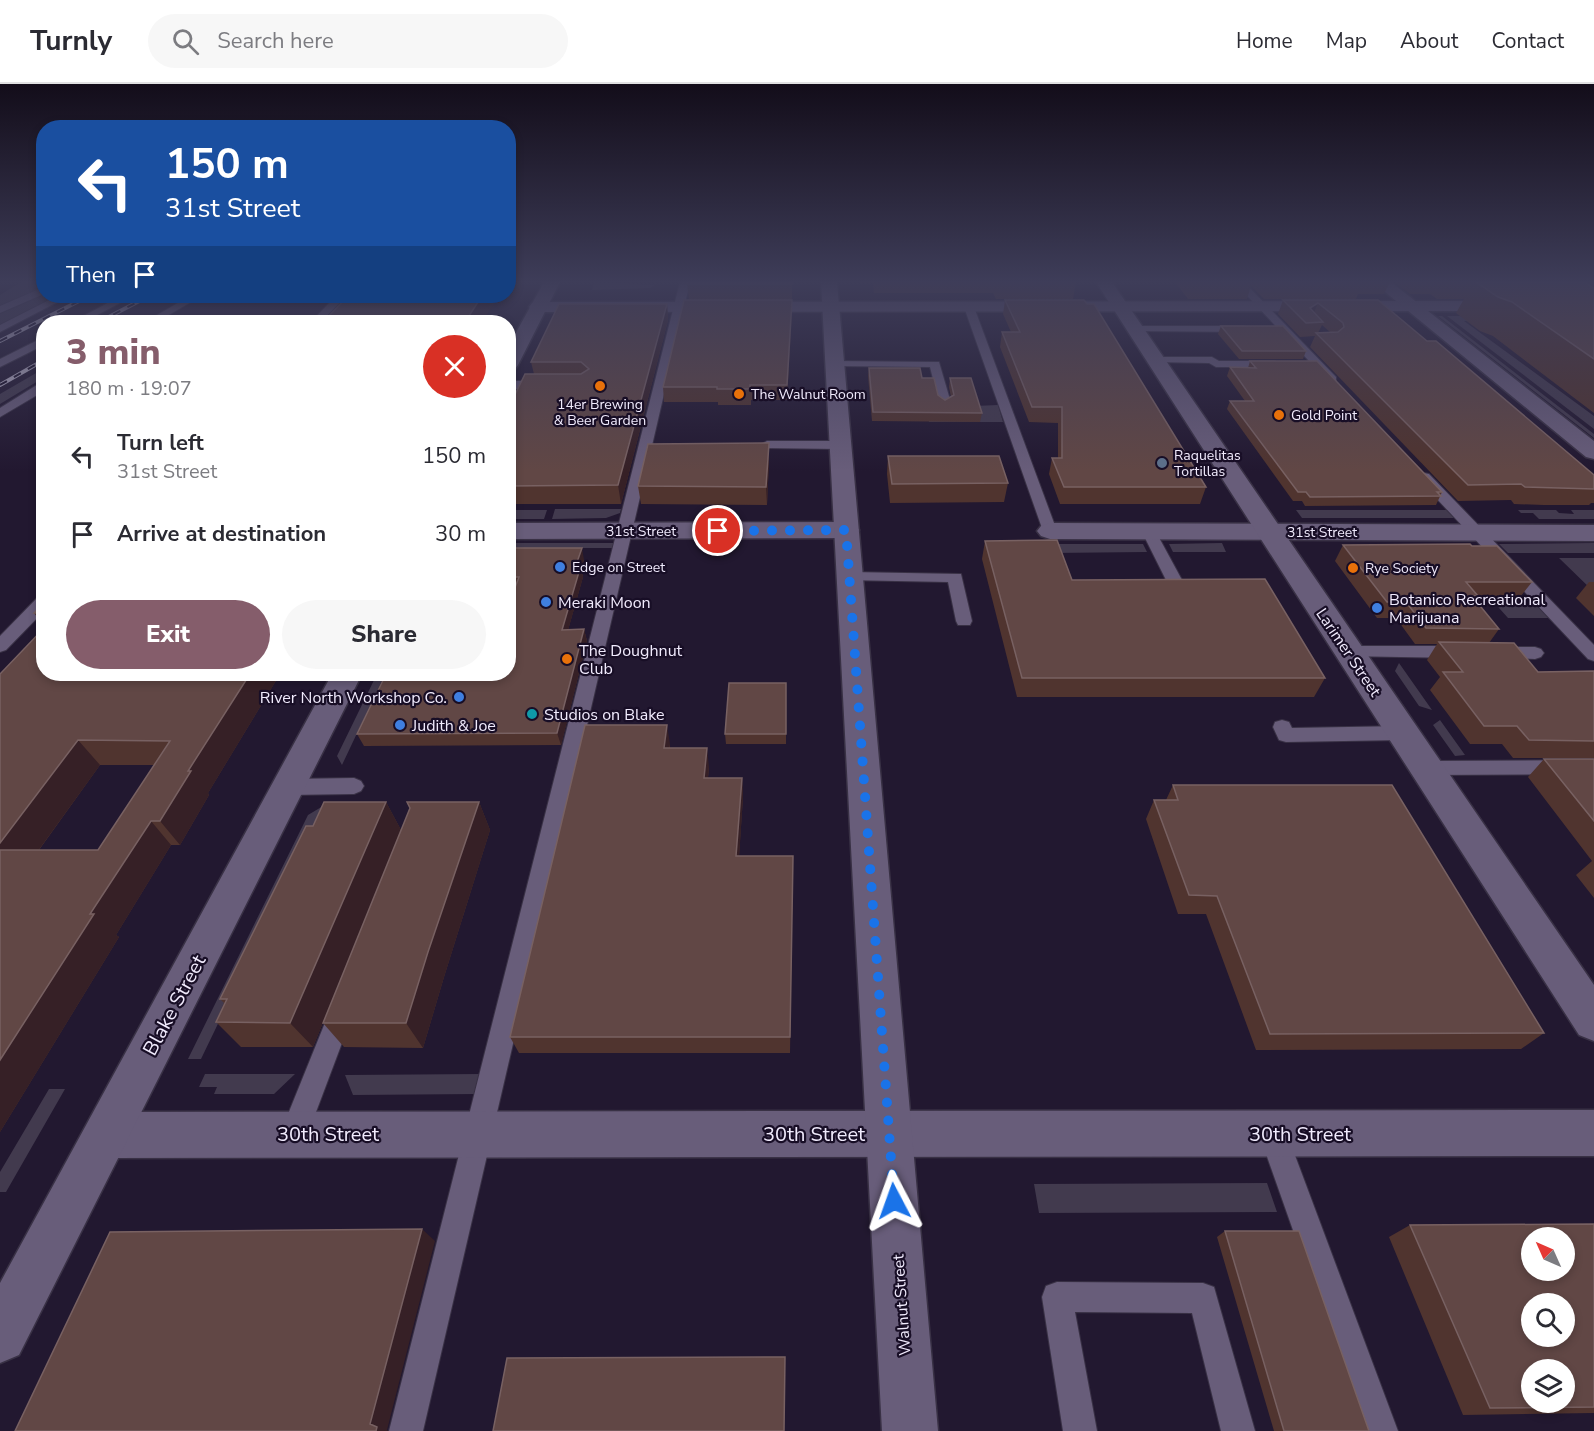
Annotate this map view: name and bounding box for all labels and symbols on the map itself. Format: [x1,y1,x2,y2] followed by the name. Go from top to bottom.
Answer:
[593,379,607,393] marker: 14er Brewing & Beer Garden
[751,385,866,404] place label: The Walnut Room
[732,387,746,401] marker: The Walnut Room
[554,395,646,430] place label: 14er Brewing & Beer Garden
[1291,406,1357,425] place label: Gold Point
[1272,408,1286,422] marker: Gold Point
[1174,446,1241,481] place label: Raquelitas Tortillas
[1155,456,1169,470] marker: Raquelitas Tortillas
[692,505,743,556] pin
[606,522,676,541] street label: 31st Street
[1287,523,1357,542] street label: 31st Street
[572,558,665,577] place label: Edge on Street
[1365,559,1439,578] place label: Rye Society
[553,560,567,574] marker: Edge on Street
[1346,561,1360,575] marker: Rye Society
[1389,589,1546,629] place label: Botanico Recreational Marijuana
[558,592,651,614] place label: Meraki Moon
[539,595,553,609] marker: Meraki Moon
[1370,601,1384,615] marker: Botanico Recreational Marijuana
[1310,604,1386,701] street label: Larimer Street
[579,640,683,680] place label: The Doughnut Club
[560,652,574,666] marker: The Doughnut Club
[260,687,447,709] place label: River North Workshop Co.
[452,690,466,704] marker: River North Workshop Co.
[544,704,665,726] place label: Studios on Blake
[525,707,539,721] marker: Studios on Blake
[411,715,496,737] place label: Judith & Joe
[393,718,407,732] marker: Judith & Joe
[137,949,213,1060] street label: Blake Street
[277,1121,380,1148] street label: 30th Street
[763,1121,866,1148] street label: 30th Street
[1249,1121,1352,1148] street label: 30th Street
[862,1169,926,1233] position arrow
[1521,1227,1575,1281] north arrow
[887,1253,917,1356] street label: Walnut Street

